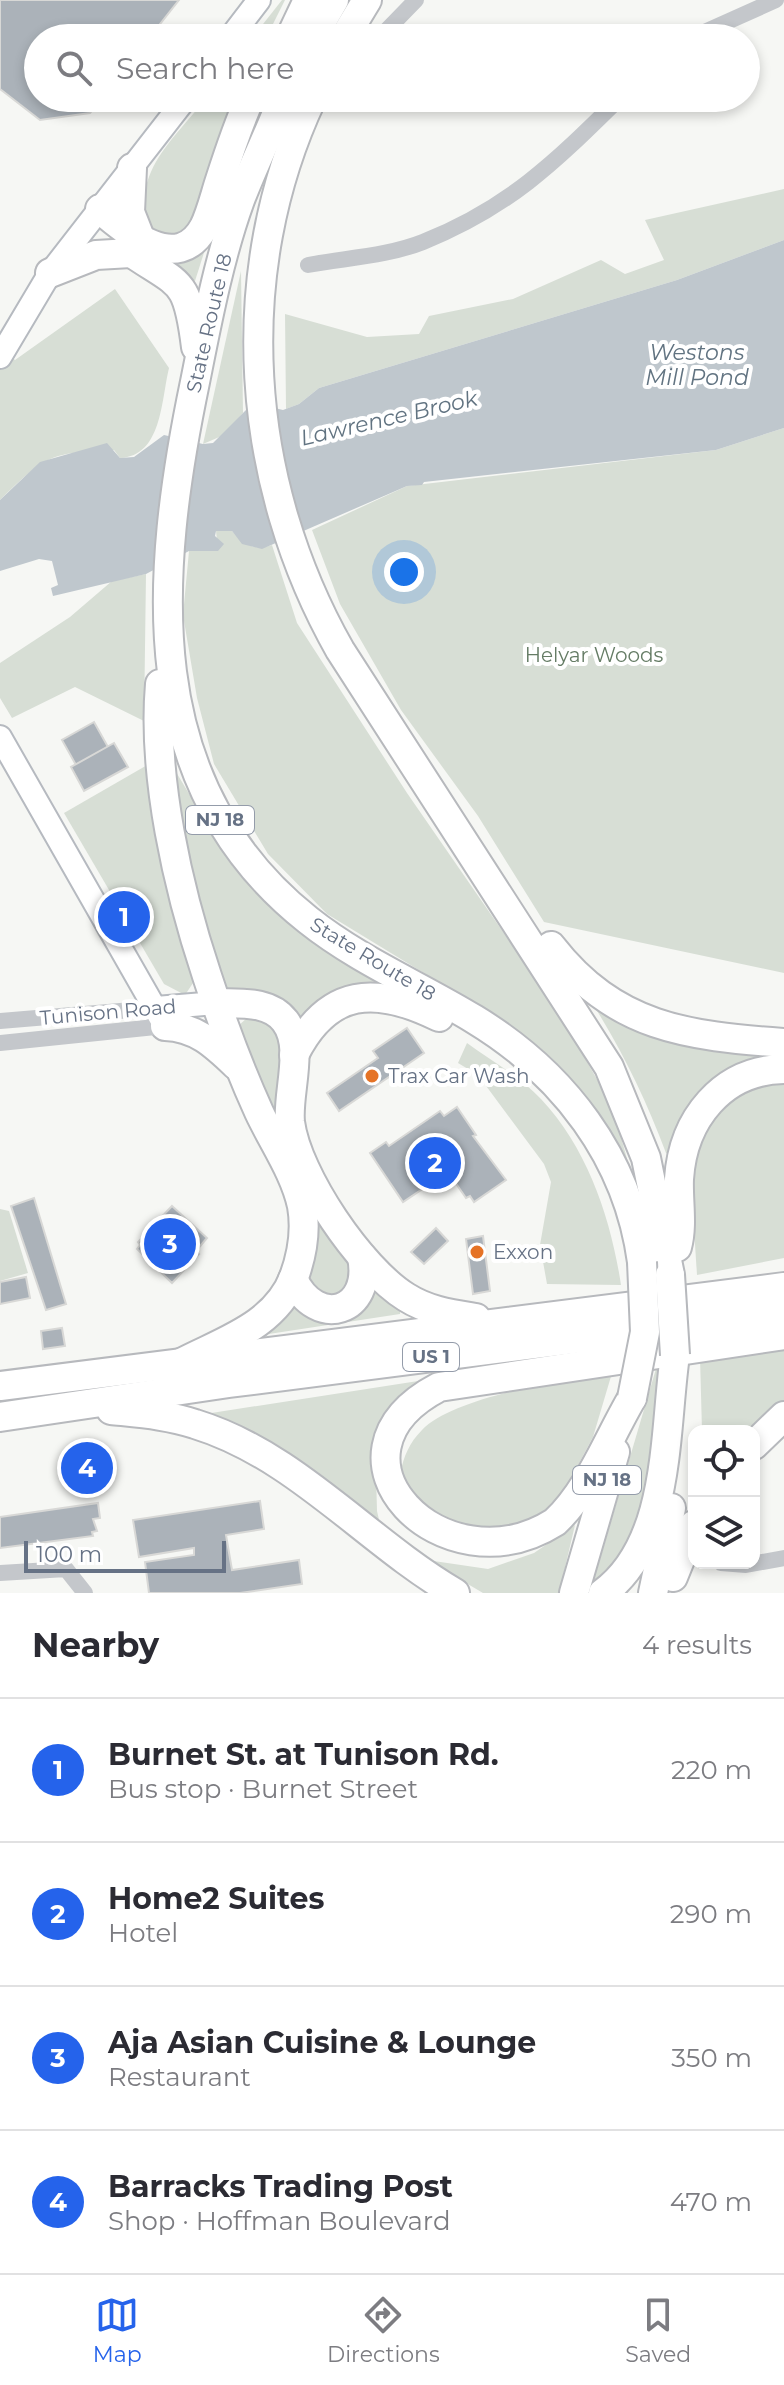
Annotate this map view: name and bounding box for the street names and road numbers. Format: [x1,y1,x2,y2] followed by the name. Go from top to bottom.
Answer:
[181,251,237,395] street label: State Route 18
[186,806,254,834] road number: NJ 18
[306,912,440,1006] street label: State Route 18
[39,994,177,1030] street label: Tunison Road
[403,1343,459,1371] road number: US 1
[573,1466,641,1494] road number: NJ 18

